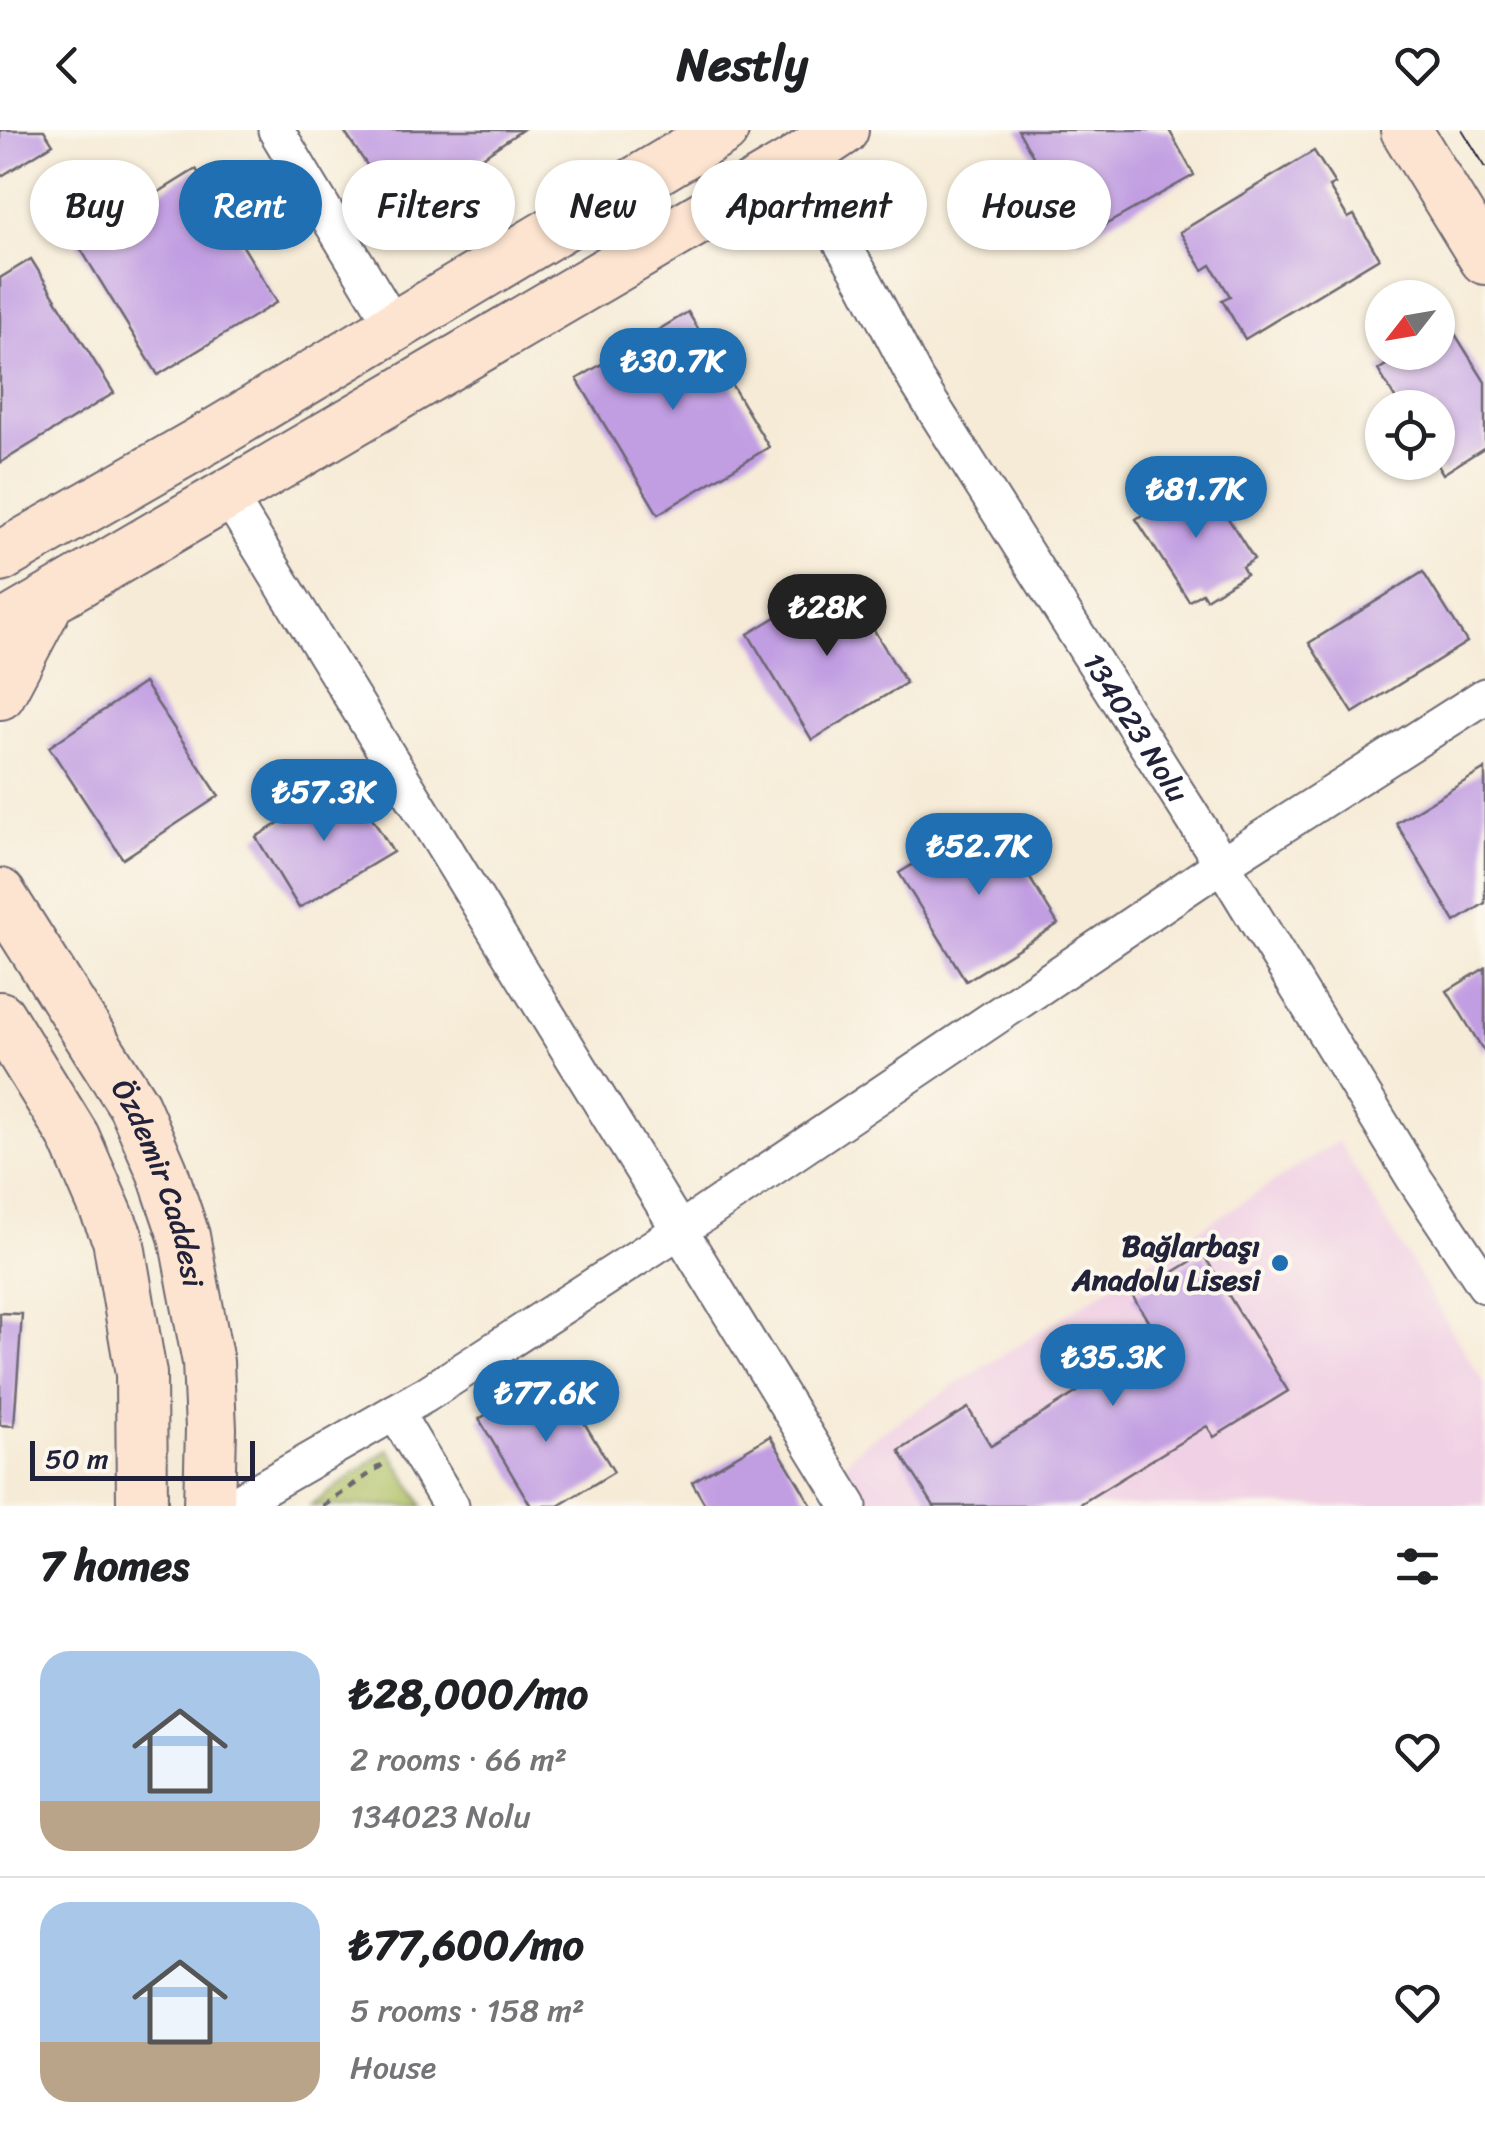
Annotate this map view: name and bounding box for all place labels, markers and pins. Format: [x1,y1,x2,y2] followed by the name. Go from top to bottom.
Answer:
[592,328,754,413] pin: ₺30.7K
[1115,456,1277,541] pin: ₺81.7K
[768,574,886,659] pin: ₺28K
[243,759,405,844] pin: ₺57.3K
[898,813,1060,898] pin: ₺52.7K
[1070,1219,1262,1307] place label: Bağlarbaşı Anadolu Lisesi
[1269,1252,1291,1274] marker: Bağlarbaşı Anadolu Lisesi
[1032,1324,1194,1409] pin: ₺35.3K
[465,1360,627,1445] pin: ₺77.6K

